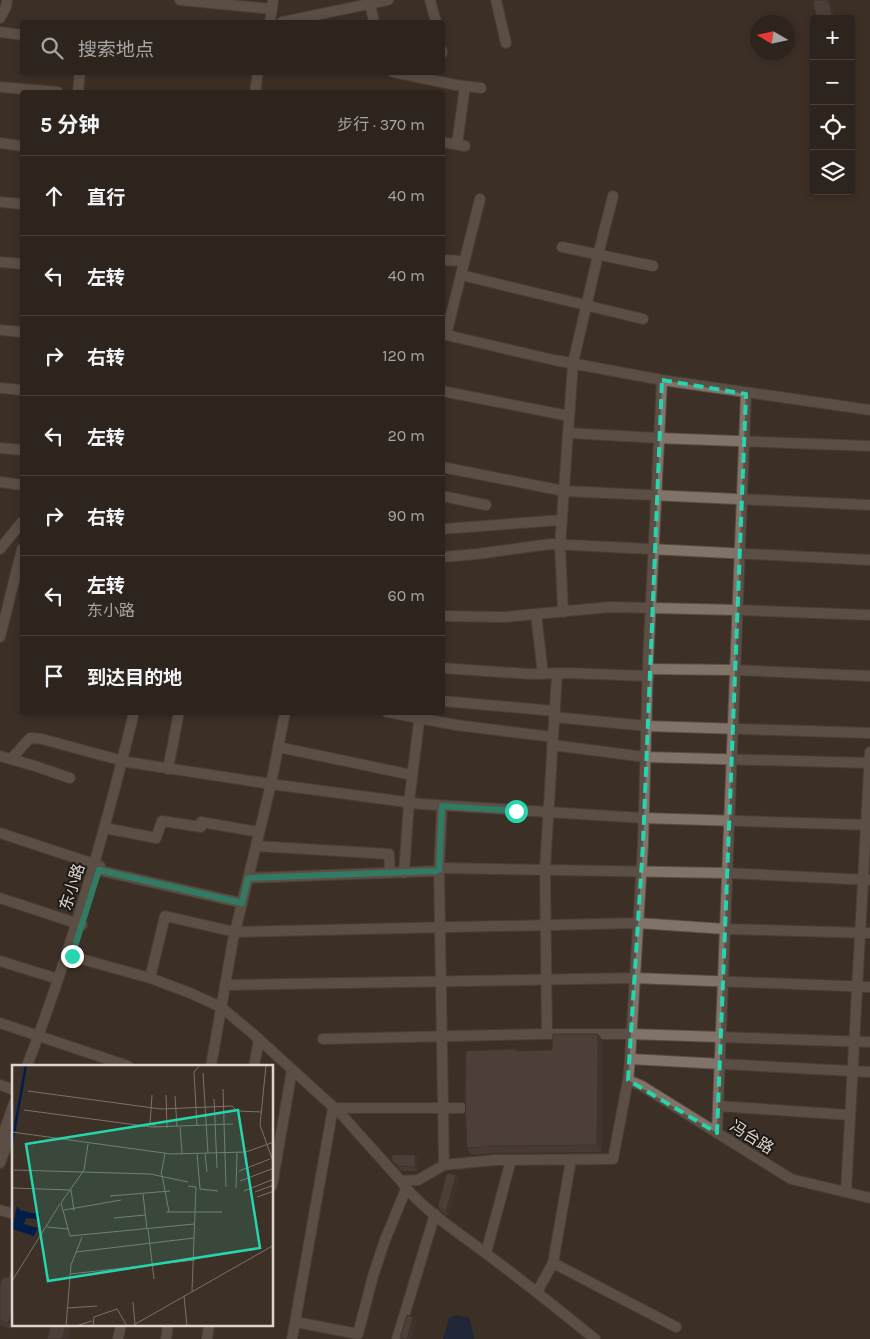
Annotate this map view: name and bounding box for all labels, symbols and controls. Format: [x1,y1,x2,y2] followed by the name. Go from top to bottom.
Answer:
[750,15,795,60] north arrow
[810,15,855,195] map controls
[810,15,855,60] button: +
[20,20,445,75] search box
[38,34,66,62] icon: search
[78,39,154,61] text: 搜索地点
[810,60,855,105] button: −
[810,105,855,150] button: locate
[40,113,100,137] text: 5 分钟
[337,115,425,134] text: 步行 · 370 m
[810,150,855,195] button: layers
[40,182,68,210] icon: ahead
[388,186,425,205] text: 40 m
[87,187,125,209] text: 直行
[40,262,68,290] icon: left
[388,266,425,285] text: 40 m
[87,267,125,289] text: 左转
[40,342,68,370] icon: right
[382,346,425,365] text: 120 m
[87,347,125,369] text: 右转
[40,422,68,450] icon: left
[387,426,425,445] text: 20 m
[87,427,125,449] text: 左转
[40,502,68,530] icon: right
[387,506,425,525] text: 90 m
[87,507,125,529] text: 右转
[87,575,125,597] text: 左转
[40,582,68,610] icon: left
[388,586,425,605] text: 60 m
[87,601,135,620] text: 东小路
[40,662,68,690] icon: arrive
[87,667,182,689] text: 到达目的地
[505,800,528,823] route start
[56,861,88,913] street label: 东小路
[61,945,84,968] route end
[12,1065,274,1326] inset map
[727,1116,777,1158] street label: 冯台路

